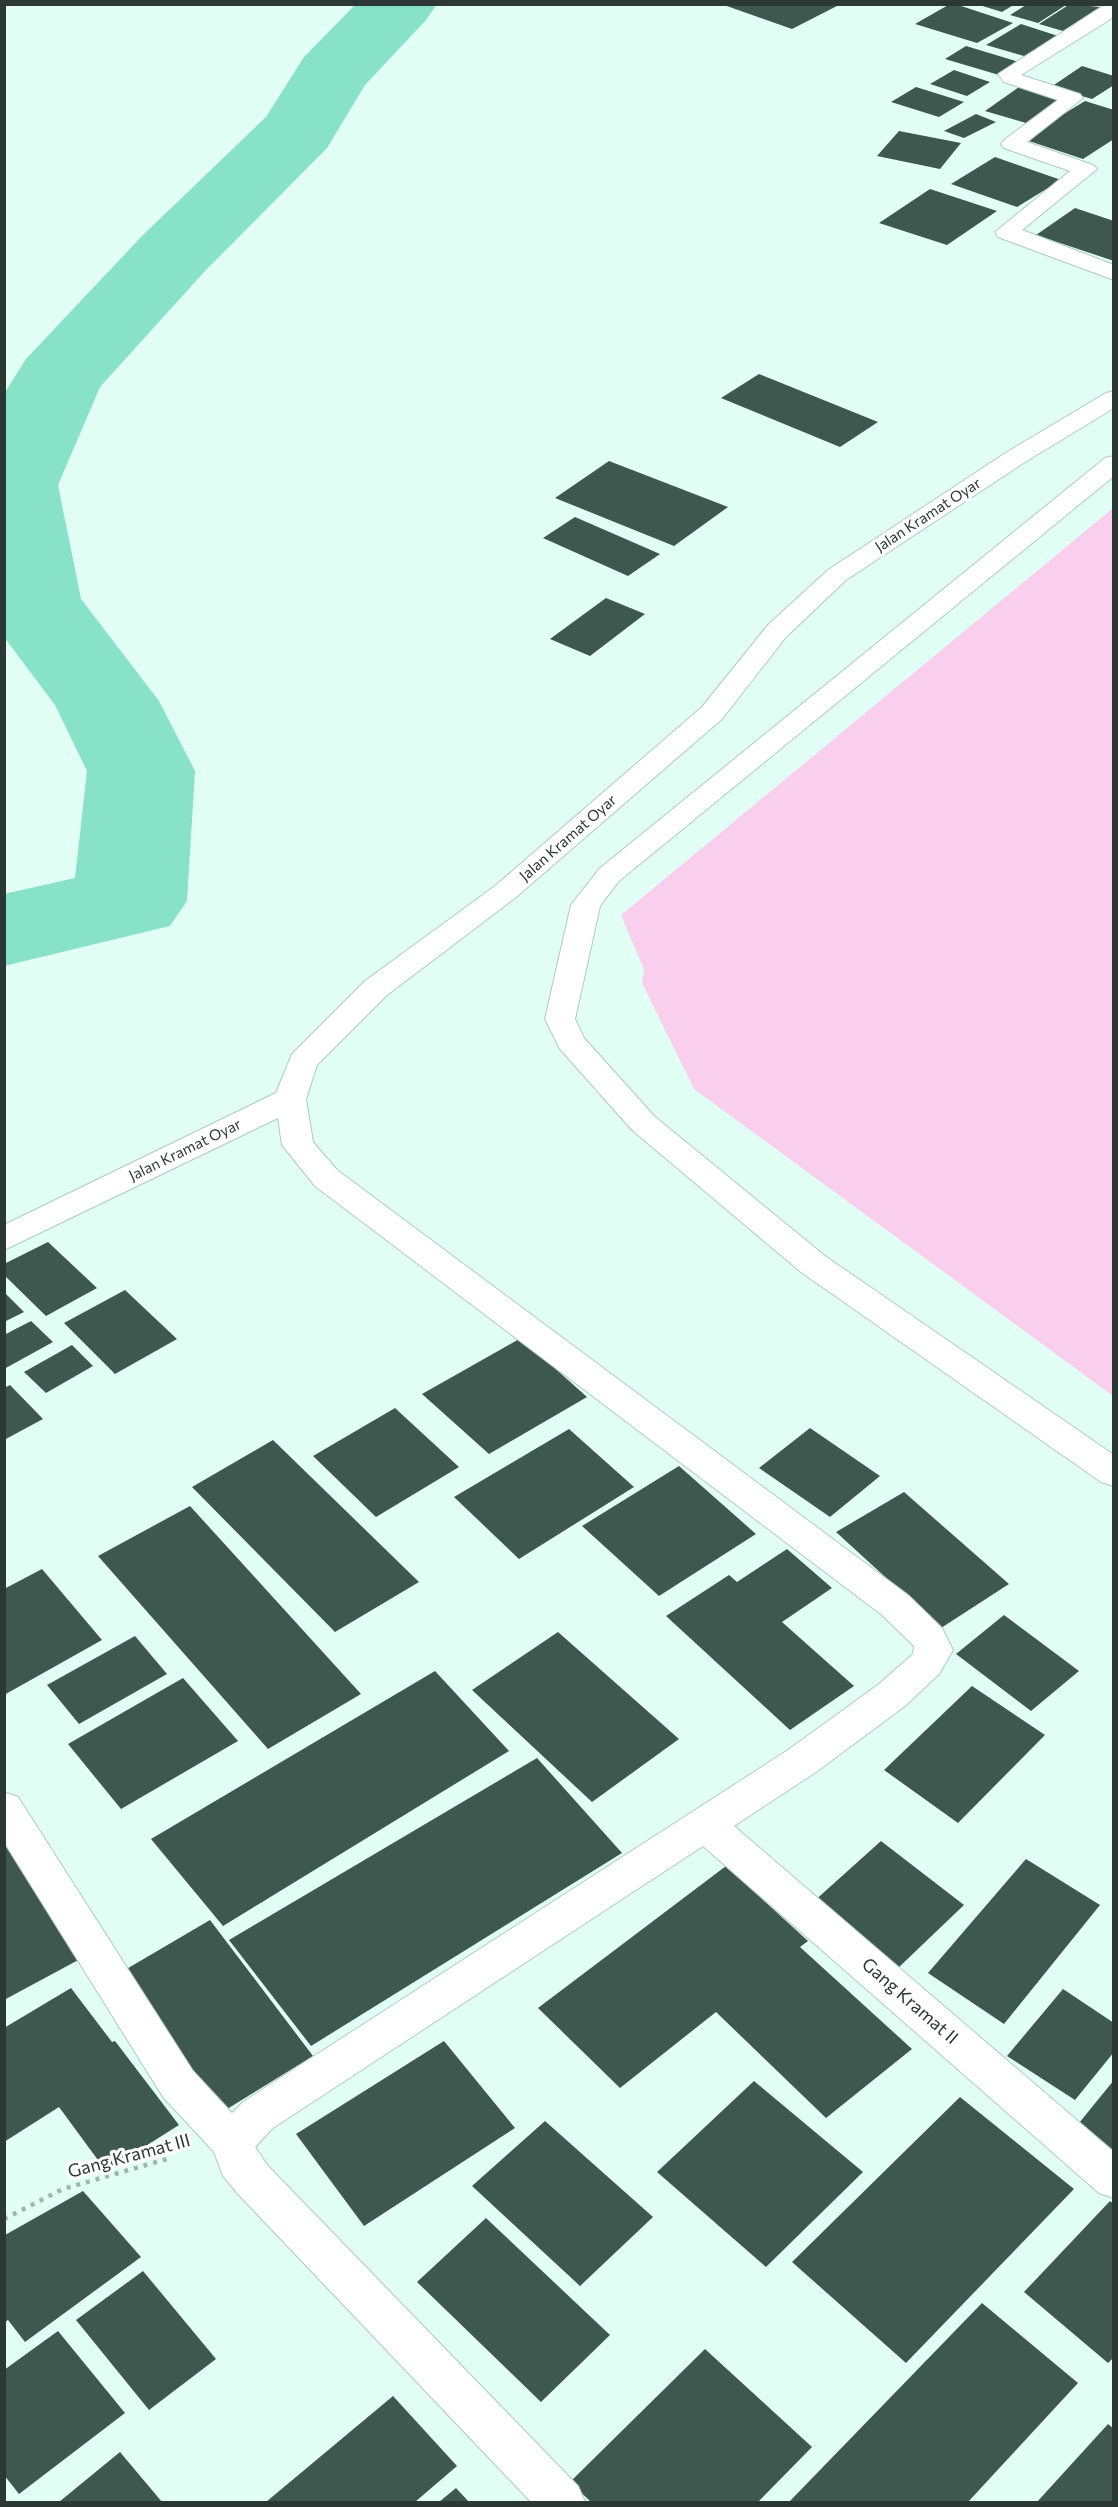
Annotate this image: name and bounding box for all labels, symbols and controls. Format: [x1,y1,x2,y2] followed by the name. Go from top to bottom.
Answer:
[872,474,984,556] street label: Jalan Kramat Oyar
[516,791,620,885] street label: Jalan Kramat Oyar
[126,1115,244,1185] street label: Jalan Kramat Oyar
[857,1953,963,2049] street label: Gang Kramat II
[66,2129,192,2183] street label: Gang Kramat III

